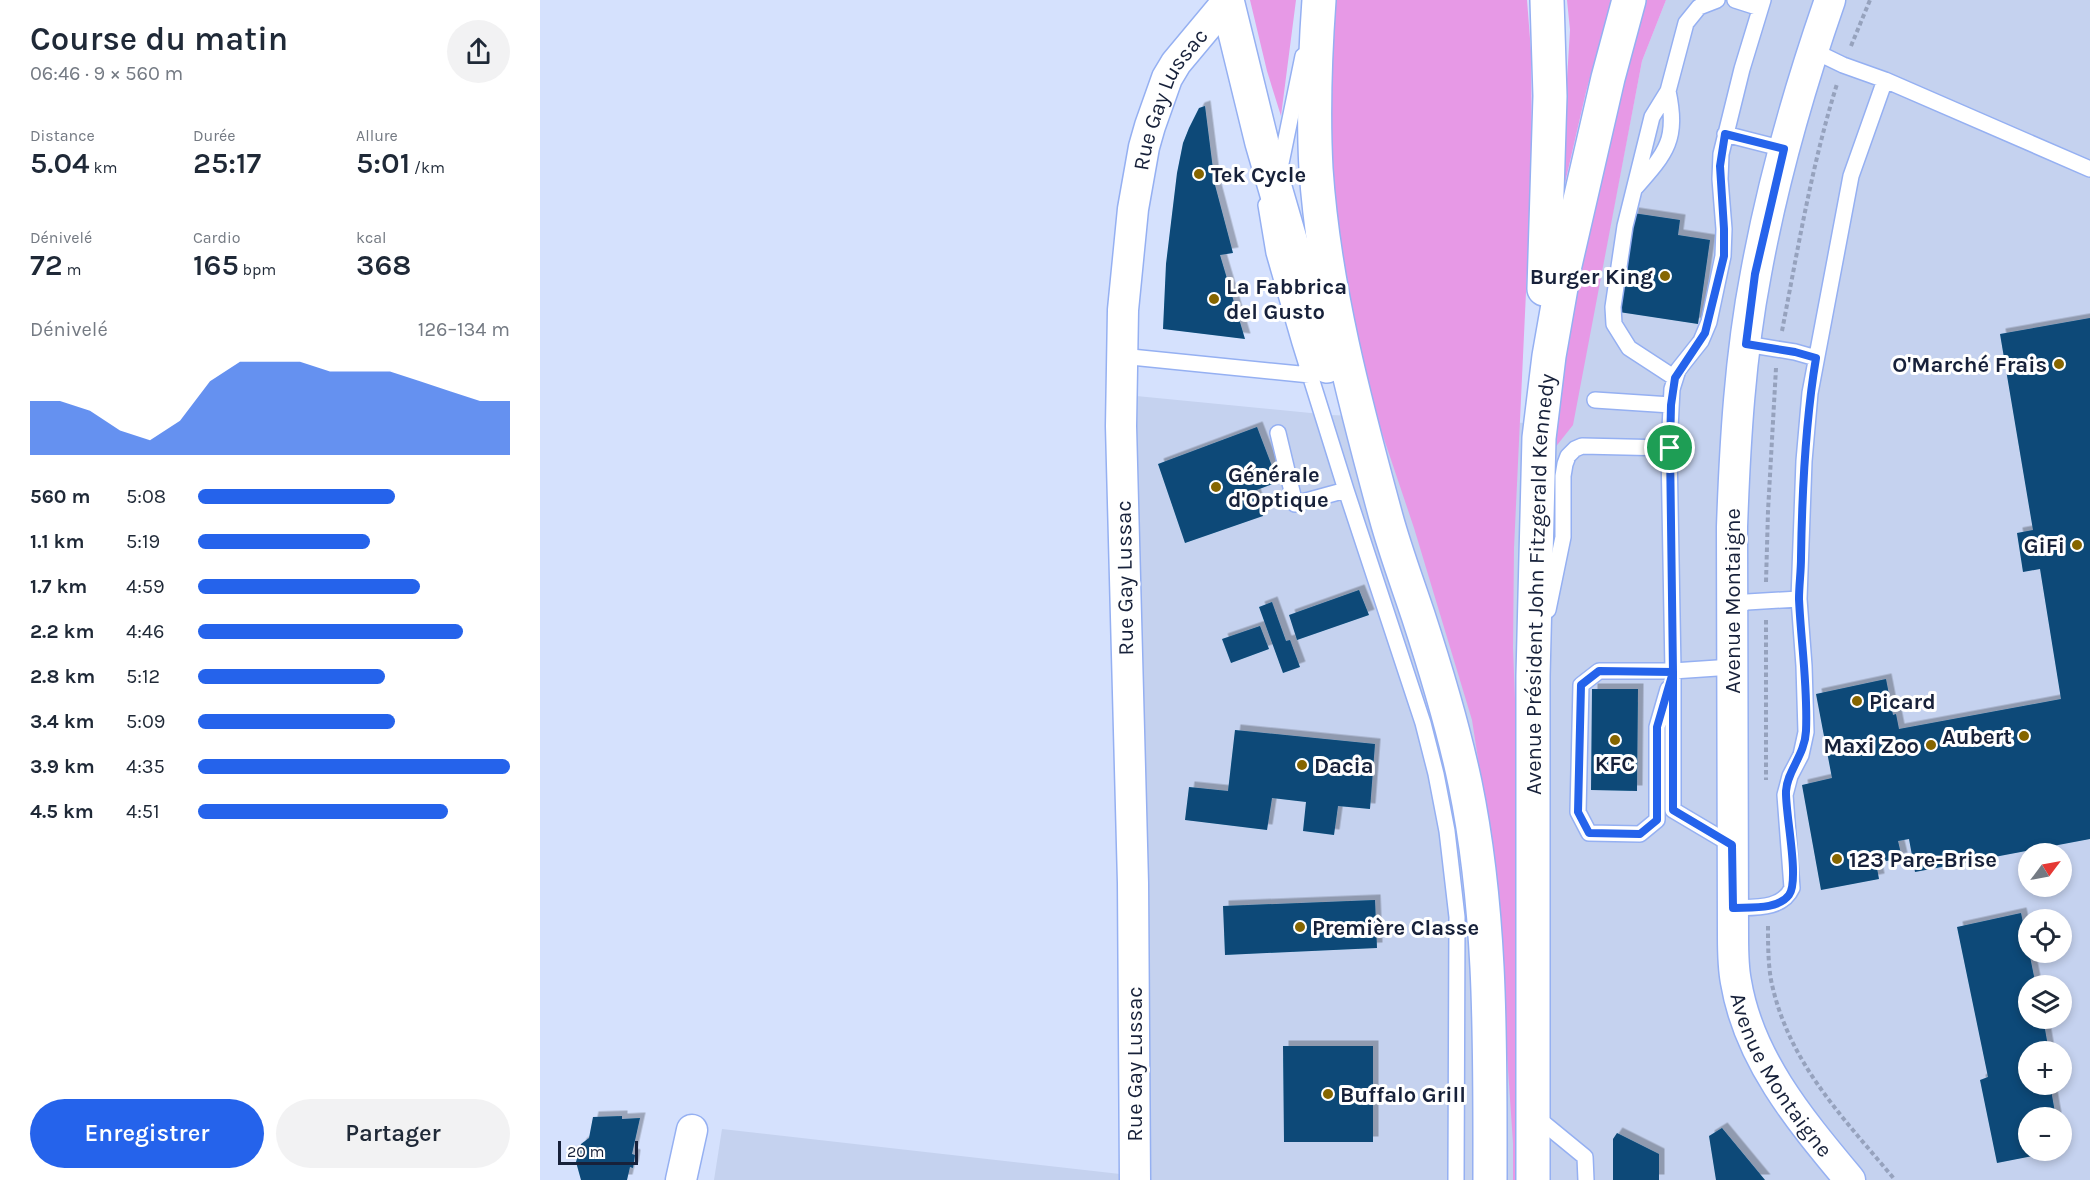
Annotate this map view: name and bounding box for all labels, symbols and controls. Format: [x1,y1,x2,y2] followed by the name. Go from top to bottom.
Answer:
[30,20,288,58] text: Course du matin
[447,20,510,83] button: share
[1128,23,1214,172] street label: Rue Gay Lussac
[30,62,183,85] text: 06:46 · 9 × 560 m
[30,126,95,145] text: Distance
[193,126,235,145] text: Durée
[356,126,398,145] text: Allure
[30,145,90,181] text: 5.04
[193,145,261,181] text: 25:17
[356,145,410,181] text: 5:01
[90,158,117,177] text: km
[410,158,445,177] text: /km
[1211,162,1306,188] place label: Tek Cycle
[1192,167,1206,181] marker: Tek Cycle
[30,228,92,247] text: Dénivelé
[193,228,240,247] text: Cardio
[356,228,387,247] text: kcal
[30,247,63,283] text: 72
[193,247,239,283] text: 165
[356,247,411,283] text: 368
[63,260,81,279] text: m
[239,260,276,279] text: bpm
[1530,264,1653,290] place label: Burger King
[1658,269,1672,283] marker: Burger King
[1226,274,1347,325] place label: La Fabbrica del Gusto
[1207,292,1221,306] marker: La Fabbrica del Gusto
[30,318,108,341] text: Dénivelé
[418,318,510,341] text: 126–134 m
[1892,352,2047,378] place label: O'Marché Frais
[2052,357,2066,371] marker: O'Marché Frais
[1521,372,1561,795] street label: Avenue Président John Fitzgerald Kennedy
[1644,422,1695,473] pin
[1653,431,1686,464] icon: arrive
[1228,462,1329,513] place label: Générale d'Optique
[1209,480,1223,494] marker: Générale d'Optique
[30,485,90,508] text: 560 m
[126,485,166,508] text: 5:08
[1111,500,1139,656] street label: Rue Gay Lussac
[1720,508,1746,694] street label: Avenue Montaigne
[30,530,84,553] text: 1.1 km
[126,530,160,553] text: 5:19
[2024,533,2065,559] place label: GiFi
[2070,538,2084,552] marker: GiFi
[30,575,87,598] text: 1.7 km
[126,575,165,598] text: 4:59
[30,620,94,643] text: 2.2 km
[126,620,164,643] text: 4:46
[30,665,95,688] text: 2.8 km
[126,665,160,688] text: 5:12
[1869,689,1936,715] place label: Picard
[1850,694,1864,708] marker: Picard
[30,710,95,733] text: 3.4 km
[126,710,165,733] text: 5:09
[1942,724,2012,750] place label: Aubert
[2017,729,2031,743] marker: Aubert
[1608,733,1622,747] marker: KFC
[1823,733,1919,759] place label: Maxi Zoo
[1924,738,1938,752] marker: Maxi Zoo
[1595,751,1635,777] place label: KFC
[1314,753,1374,779] place label: Dacia
[30,755,95,778] text: 3.9 km
[126,755,165,778] text: 4:35
[1295,758,1309,772] marker: Dacia
[30,800,94,823] text: 4.5 km
[126,800,160,823] text: 4:51
[2018,843,2072,897] north arrow
[2018,843,2072,1161] map controls
[1849,847,1997,873] place label: 123 Pare-Brise
[1830,852,1844,866] marker: 123 Pare-Brise
[2018,909,2072,963] button: locate
[1312,915,1479,941] place label: Première Classe
[1293,920,1307,934] marker: Première Classe
[2018,975,2072,1029] button: layers
[1122,986,1148,1142] street label: Rue Gay Lussac
[1725,990,1838,1163] street label: Avenue Montaigne
[2018,1041,2072,1095] button: +
[1340,1082,1466,1108] place label: Buffalo Grill
[1321,1087,1335,1101] marker: Buffalo Grill
[30,1099,264,1168] button: Enregistrer
[276,1099,510,1168] button: Partager
[2018,1107,2072,1161] button: −
[558,1138,638,1166] scale bar
[567,1142,605,1161] text: 20 m

